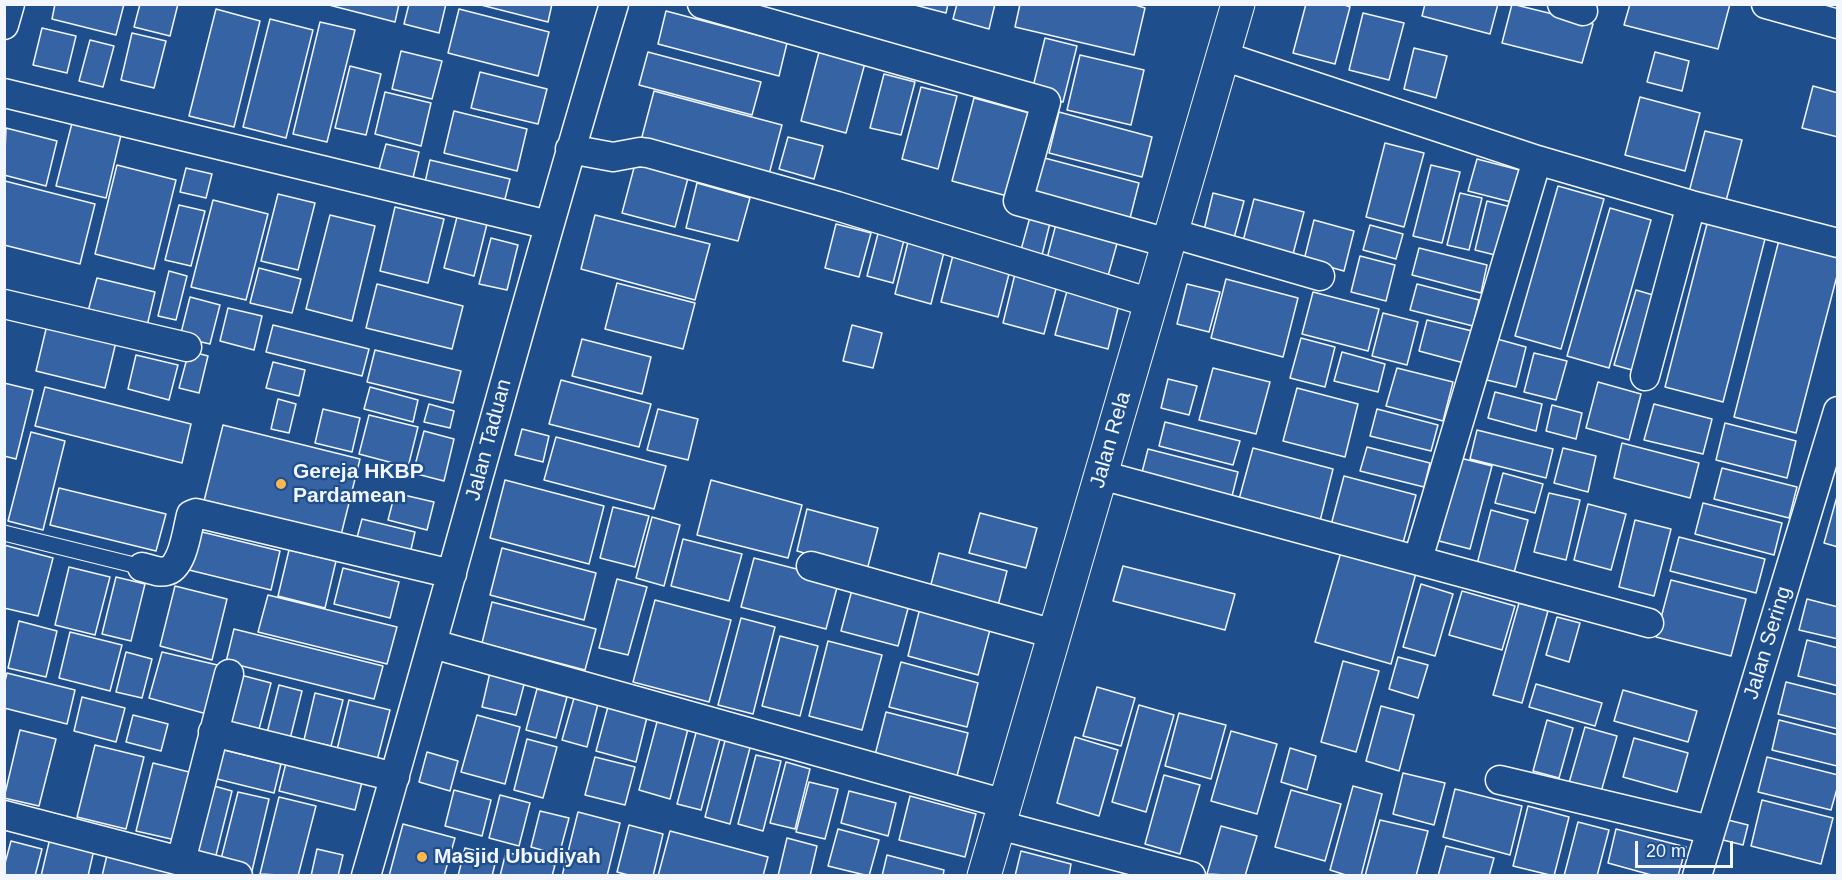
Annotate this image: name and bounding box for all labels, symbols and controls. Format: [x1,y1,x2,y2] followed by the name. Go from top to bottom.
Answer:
[461,376,517,504] street label: Jalan Taduan
[1085,389,1137,491] street label: Jalan Rela
[293,459,424,509] place label: Gereja HKBP Pardamean
[274,477,288,491] marker: Gereja HKBP Pardamean
[1739,583,1797,703] street label: Jalan Sering
[1638,829,1736,867] scale bar
[1646,841,1686,861] text: 20 m
[434,844,601,870] place label: Masjid Ubudiyah
[415,850,429,864] marker: Masjid Ubudiyah

